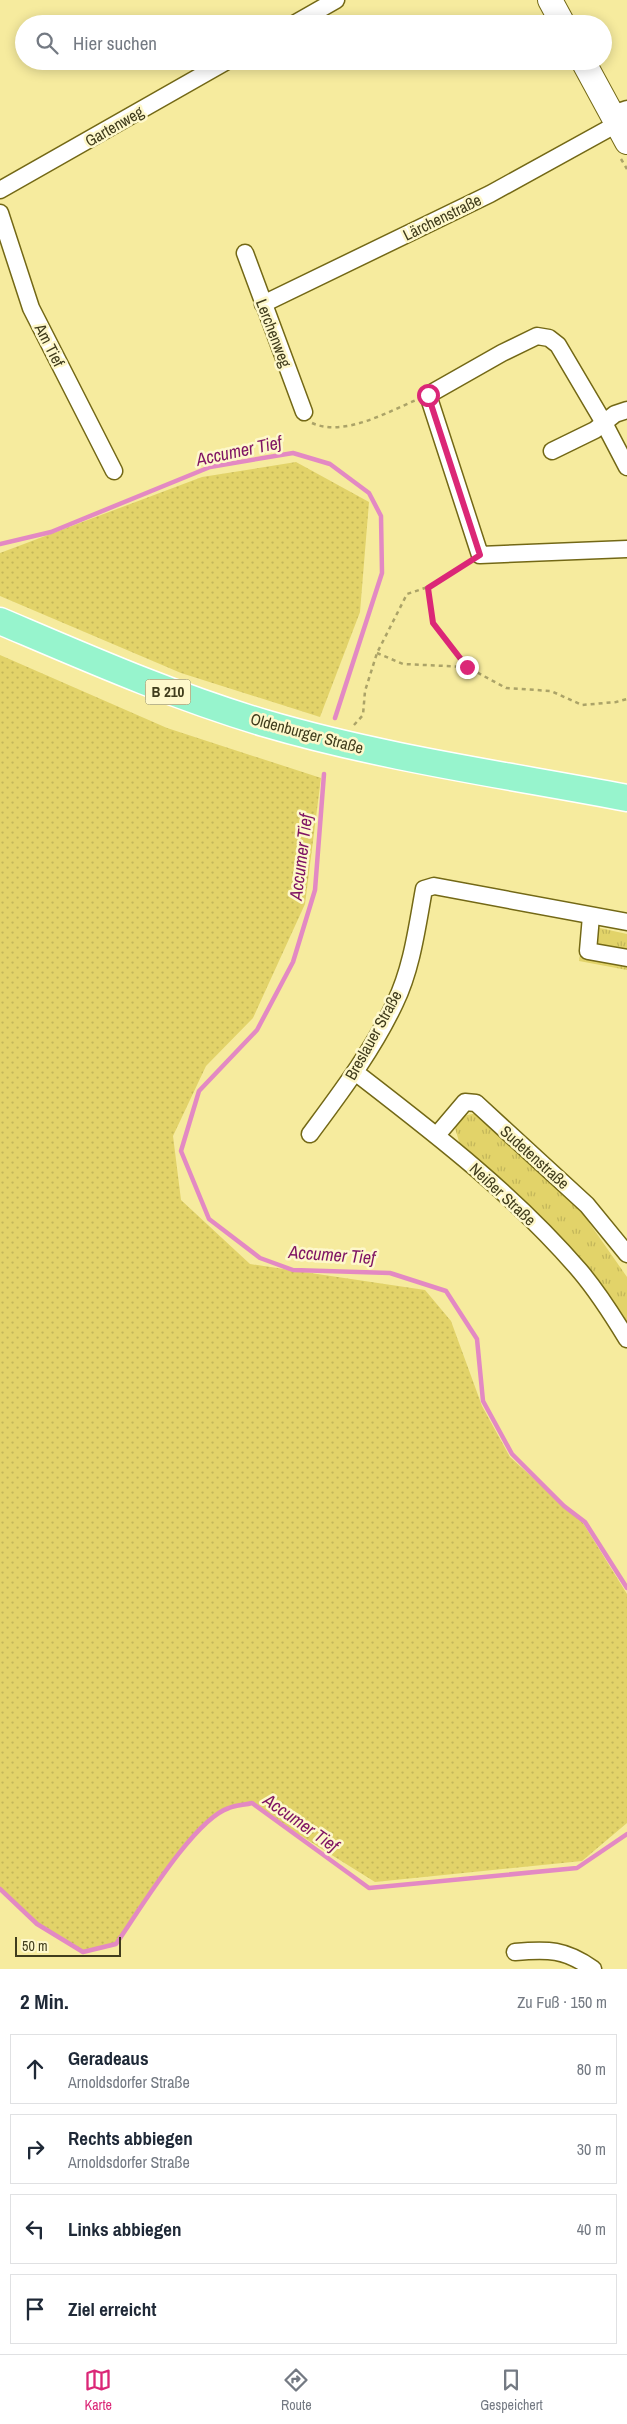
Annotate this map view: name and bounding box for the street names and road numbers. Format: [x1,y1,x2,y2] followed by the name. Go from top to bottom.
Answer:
[81,100,148,152] street label: Gartenweg
[399,189,485,245] street label: Lärchenstraße
[251,296,297,371] street label: Lerchenweg
[29,319,70,371] street label: Am Tief
[146,680,190,704] road number: B 210
[248,707,366,759] street label: Oldenburger Straße
[339,986,407,1084] street label: Breslauer Straße
[496,1120,574,1194] street label: Sudetenstraße
[465,1158,541,1230] street label: Neißer Straße

